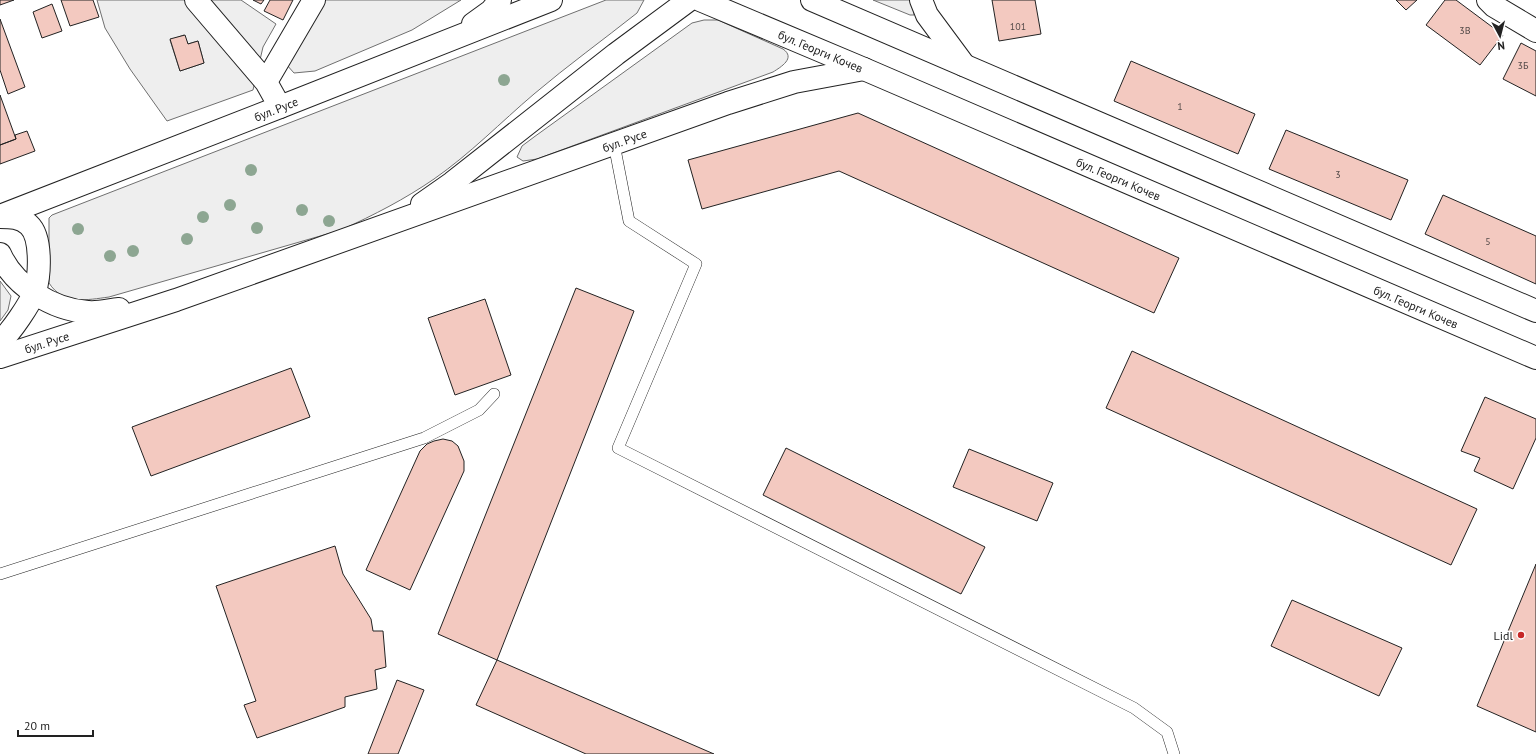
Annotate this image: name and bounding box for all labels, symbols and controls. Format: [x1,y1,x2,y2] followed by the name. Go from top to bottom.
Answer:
[1480,16,1520,56] north arrow
[1010,20,1026,33] house number: 101
[1459,24,1471,37] house number: 3В
[776,26,865,75] street label: бул. Георги Кочев
[1497,39,1506,53] text: N
[1518,59,1529,72] house number: 3Б
[252,93,300,124] street label: бул. Русе
[1177,100,1183,113] house number: 1
[600,125,649,155] street label: бул. Русе
[1074,154,1163,203] street label: бул. Георги Кочев
[1335,168,1341,181] house number: 3
[1485,235,1491,248] house number: 5
[1372,282,1461,331] street label: бул. Георги Кочев
[22,328,71,356] street label: бул. Русе
[1494,628,1513,643] place label: Lidl
[1516,630,1526,640] marker: Lidl
[18,712,93,738] scale bar
[24,718,50,733] text: 20 m

